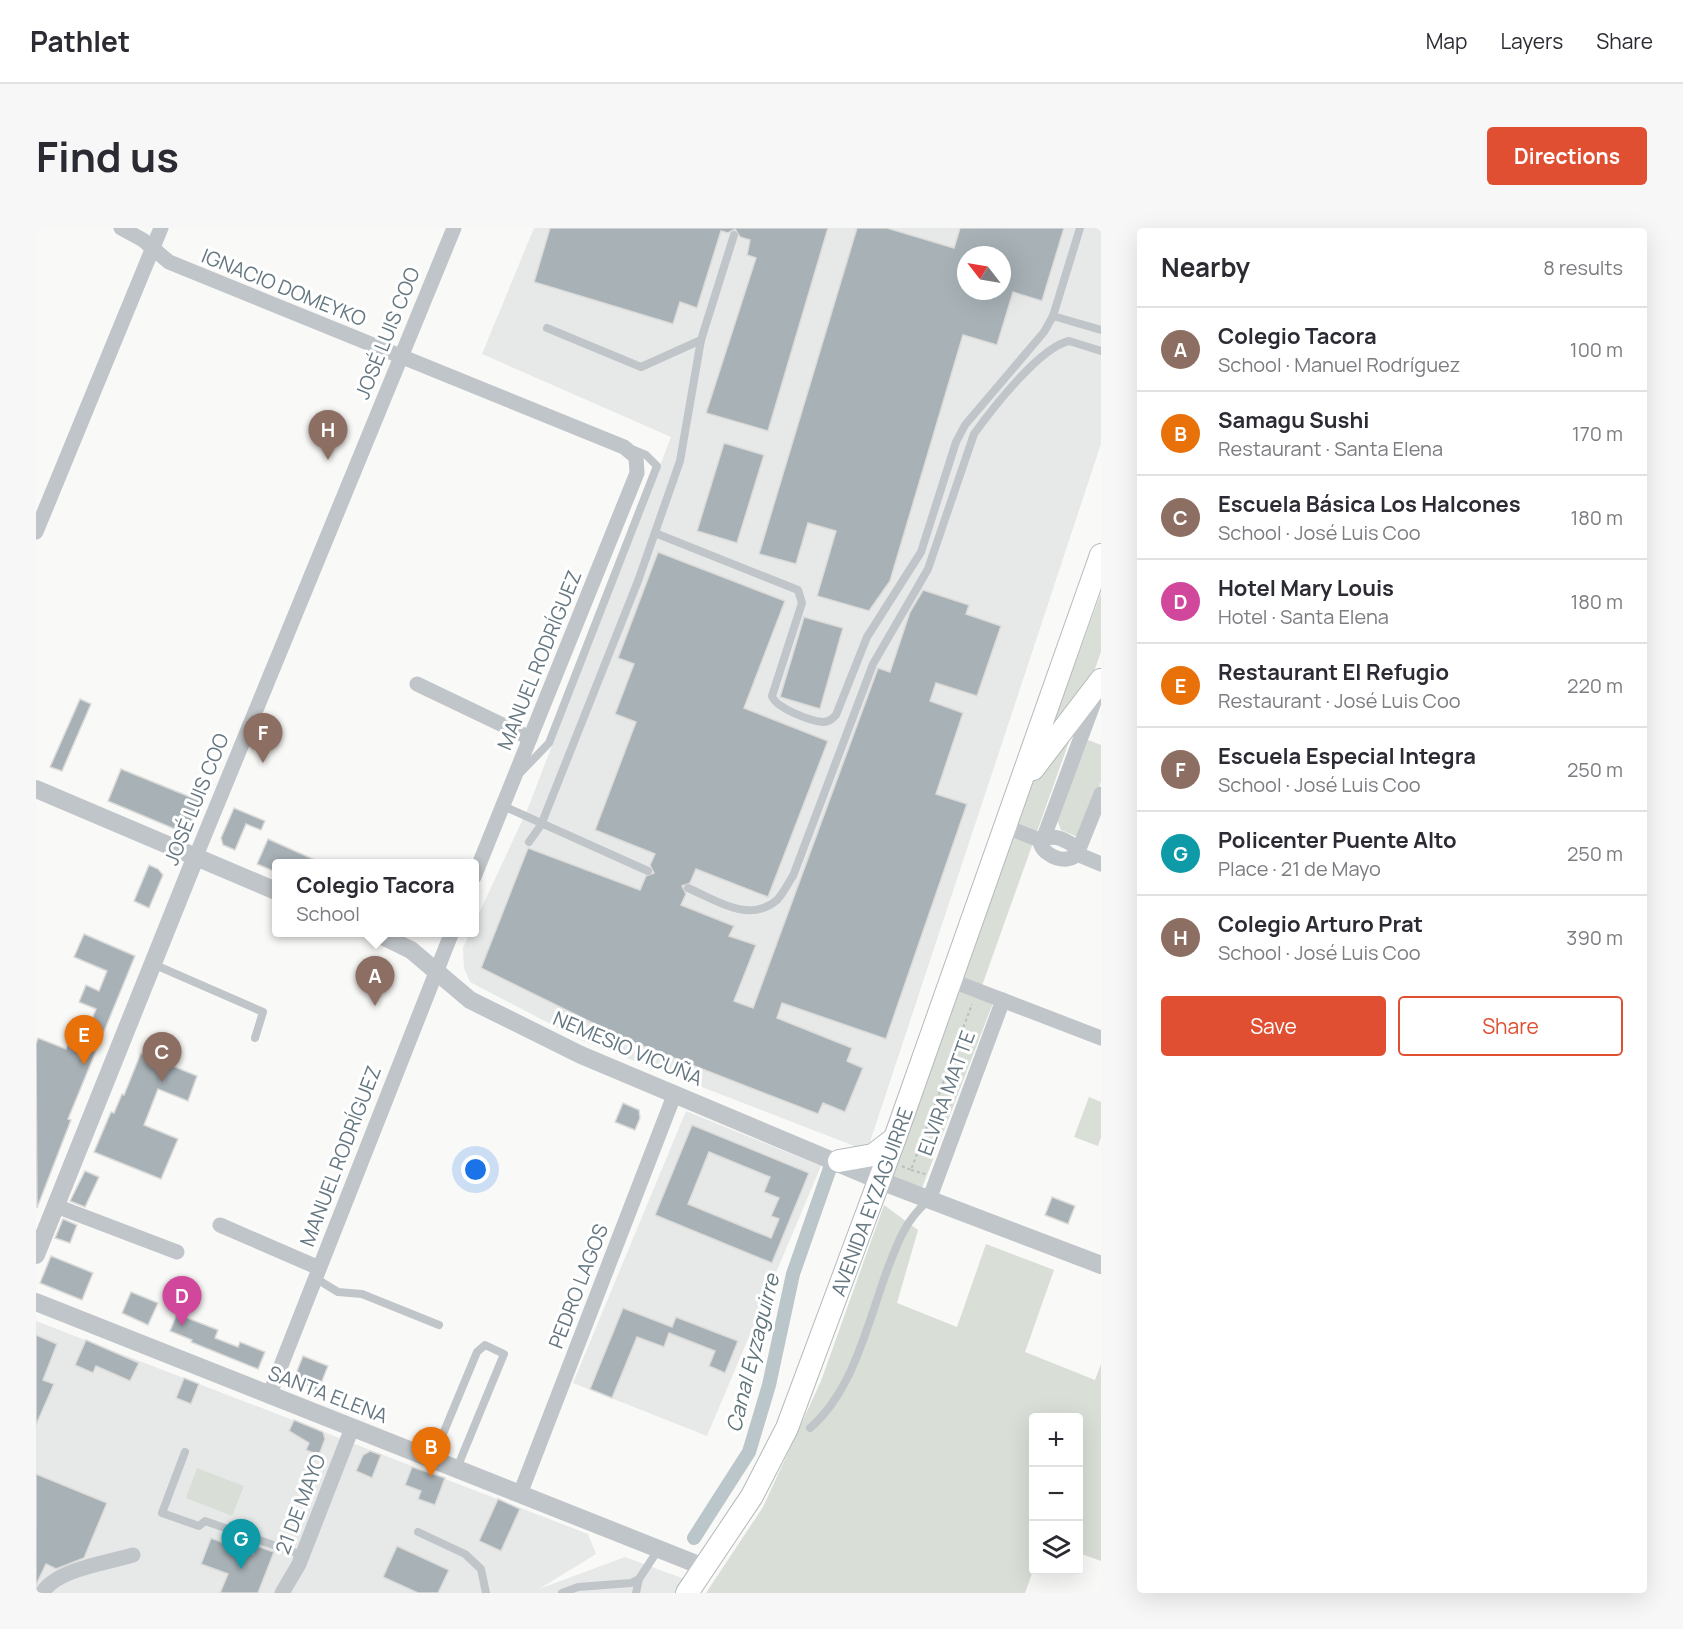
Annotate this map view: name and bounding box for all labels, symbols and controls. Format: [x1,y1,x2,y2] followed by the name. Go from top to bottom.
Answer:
[30,22,130,60] text: Pathlet
[1426,27,1467,55] text: Map
[1500,27,1563,55] text: Layers
[1596,27,1653,55] text: Share
[36,127,179,185] text: Find us
[1487,127,1647,185] button: Directions
[198,242,370,332] street label: IGNACIO DOMEYKO
[957,246,1011,300] north arrow
[1161,249,1250,285] text: Nearby
[1543,254,1623,281] text: 8 results
[348,263,426,403] street label: JOSÉ LUIS COO
[1218,321,1377,351] text: Colegio Tacora
[1174,336,1187,363] text: A
[1570,336,1623,363] text: 100 m
[1218,351,1460,378] text: School · Manuel Rodríguez
[1218,405,1369,435] text: Samagu Sushi
[308,410,348,460] pin: H
[1174,420,1187,447] text: B
[1572,420,1623,447] text: 170 m
[1218,435,1443,462] text: Restaurant · Santa Elena
[1218,489,1521,519] text: Escuela Básica Los Halcones
[1173,504,1188,531] text: C
[1570,504,1623,531] text: 180 m
[1218,519,1421,546] text: School · José Luis Coo
[491,566,587,754] street label: MANUEL RODRÍGUEZ
[1218,573,1394,603] text: Hotel Mary Louis
[1173,588,1188,615] text: D
[1570,588,1623,615] text: 180 m
[1218,603,1389,630] text: Hotel · Santa Elena
[1218,657,1449,687] text: Restaurant El Refugio
[1175,672,1186,699] text: E
[1567,672,1623,699] text: 220 m
[1218,687,1461,714] text: Restaurant · José Luis Coo
[244,714,282,763] pin: F
[157,729,235,869] street label: JOSÉ LUIS COO
[1218,741,1476,771] text: Escuela Especial Integra
[1175,756,1186,783] text: F
[1567,756,1623,783] text: 250 m
[1218,771,1421,798] text: School · José Luis Coo
[1218,825,1457,855] text: Policenter Puente Alto
[1173,840,1188,867] text: G
[1567,840,1623,867] text: 250 m
[1218,855,1381,882] text: Place · 21 de Mayo
[272,859,479,937] popup
[296,870,455,900] text: Colegio Tacora
[296,900,360,927] text: School
[1218,909,1423,939] text: Colegio Arturo Prat
[1173,924,1188,951] text: H
[1566,924,1623,951] text: 390 m
[1218,939,1421,966] text: School · José Luis Coo
[356,956,394,1006] pin: A
[1161,996,1386,1056] button: Save
[1398,996,1623,1056] button: Share
[549,1004,707,1092] street label: NEMESIO VICUÑA
[64,1016,104,1065] pin: E
[911,1027,981,1159] street label: ELVIRA MATTE
[142,1032,182,1082] pin: C
[293,1062,387,1250] street label: MANUEL RODRÍGUEZ
[824,1103,918,1300] street label: AVENIDA EYZAGUIRRE
[461,1155,490,1184] your location
[542,1220,614,1352] street label: PEDRO LAGOS
[719,1269,786,1435] water label: Canal Eyzaguirre
[162,1276,202,1326] pin: D
[264,1359,392,1429] street label: SANTA ELENA
[1029,1413,1083,1575] map controls
[1029,1413,1083,1467] button: +
[412,1428,450,1477] pin: B
[269,1450,331,1558] street label: 21 DE MAYO
[1029,1467,1083,1521] button: −
[222,1520,260,1569] pin: G
[1029,1521,1083,1575] button: layers

